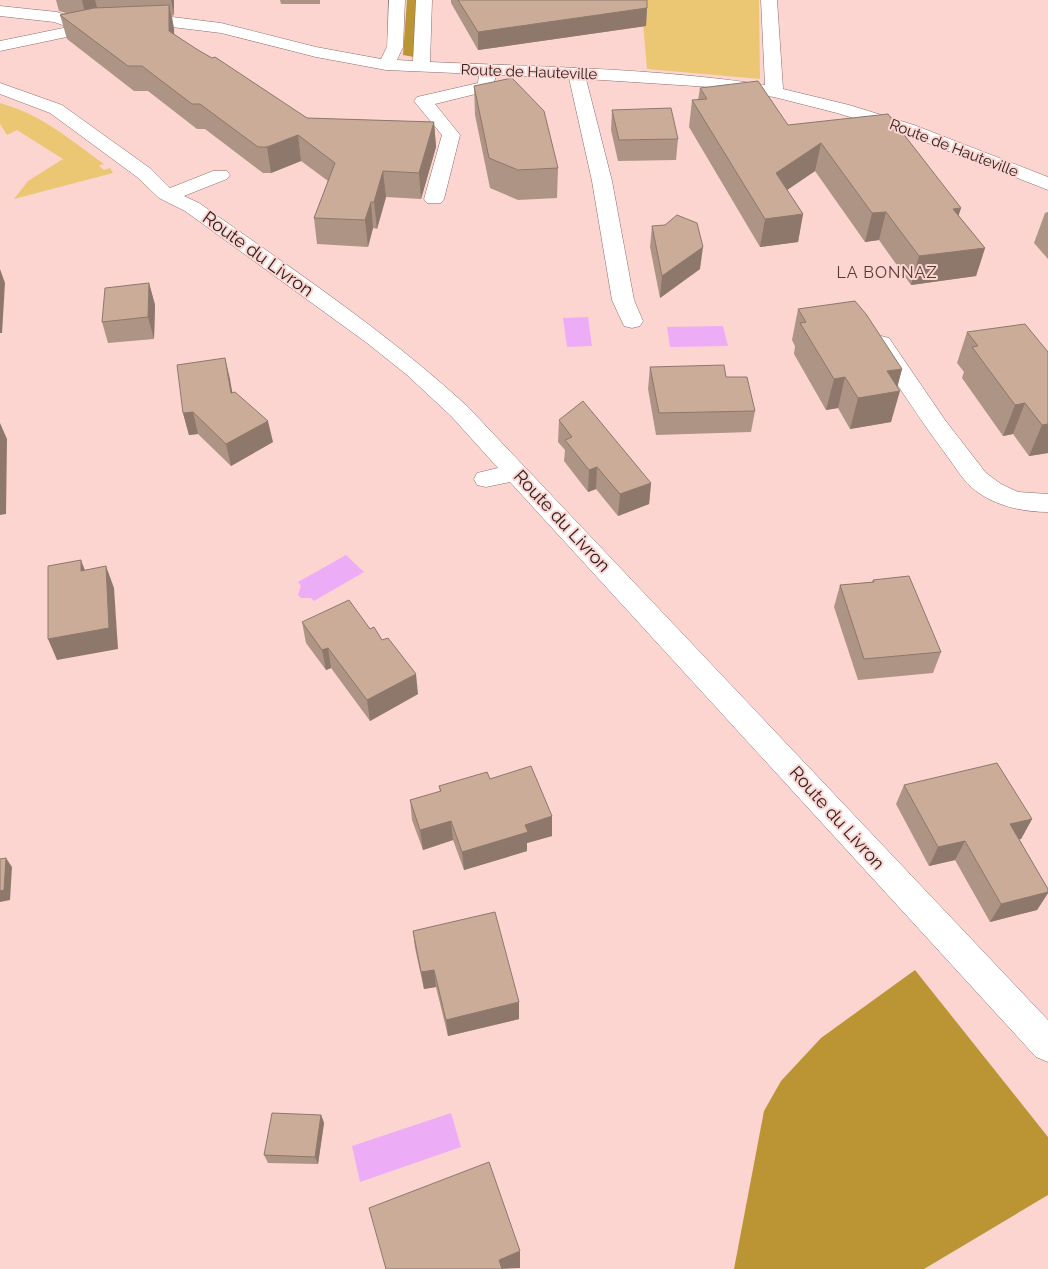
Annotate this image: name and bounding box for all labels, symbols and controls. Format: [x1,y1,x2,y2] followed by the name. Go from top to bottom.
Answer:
[460,61,598,83] street label: Route de Hauteville
[887,115,1021,181] street label: Route de Hauteville
[199,206,318,301] street label: Route du Livron
[837,263,937,282] district label: LA BONNAZ
[510,465,615,576] street label: Route du Livron
[786,762,889,874] street label: Route du Livron

